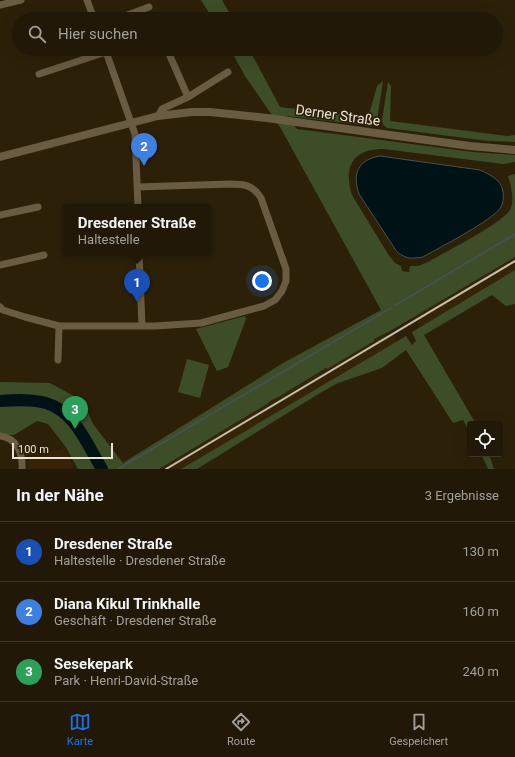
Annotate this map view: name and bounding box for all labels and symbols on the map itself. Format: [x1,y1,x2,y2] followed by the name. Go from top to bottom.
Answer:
[295,101,381,129] street label: Derner Straße
[131,133,157,166] pin: 2
[124,269,150,302] pin: 1
[252,271,272,291] your location
[62,396,88,429] pin: 3
[12,441,113,460] scale bar

